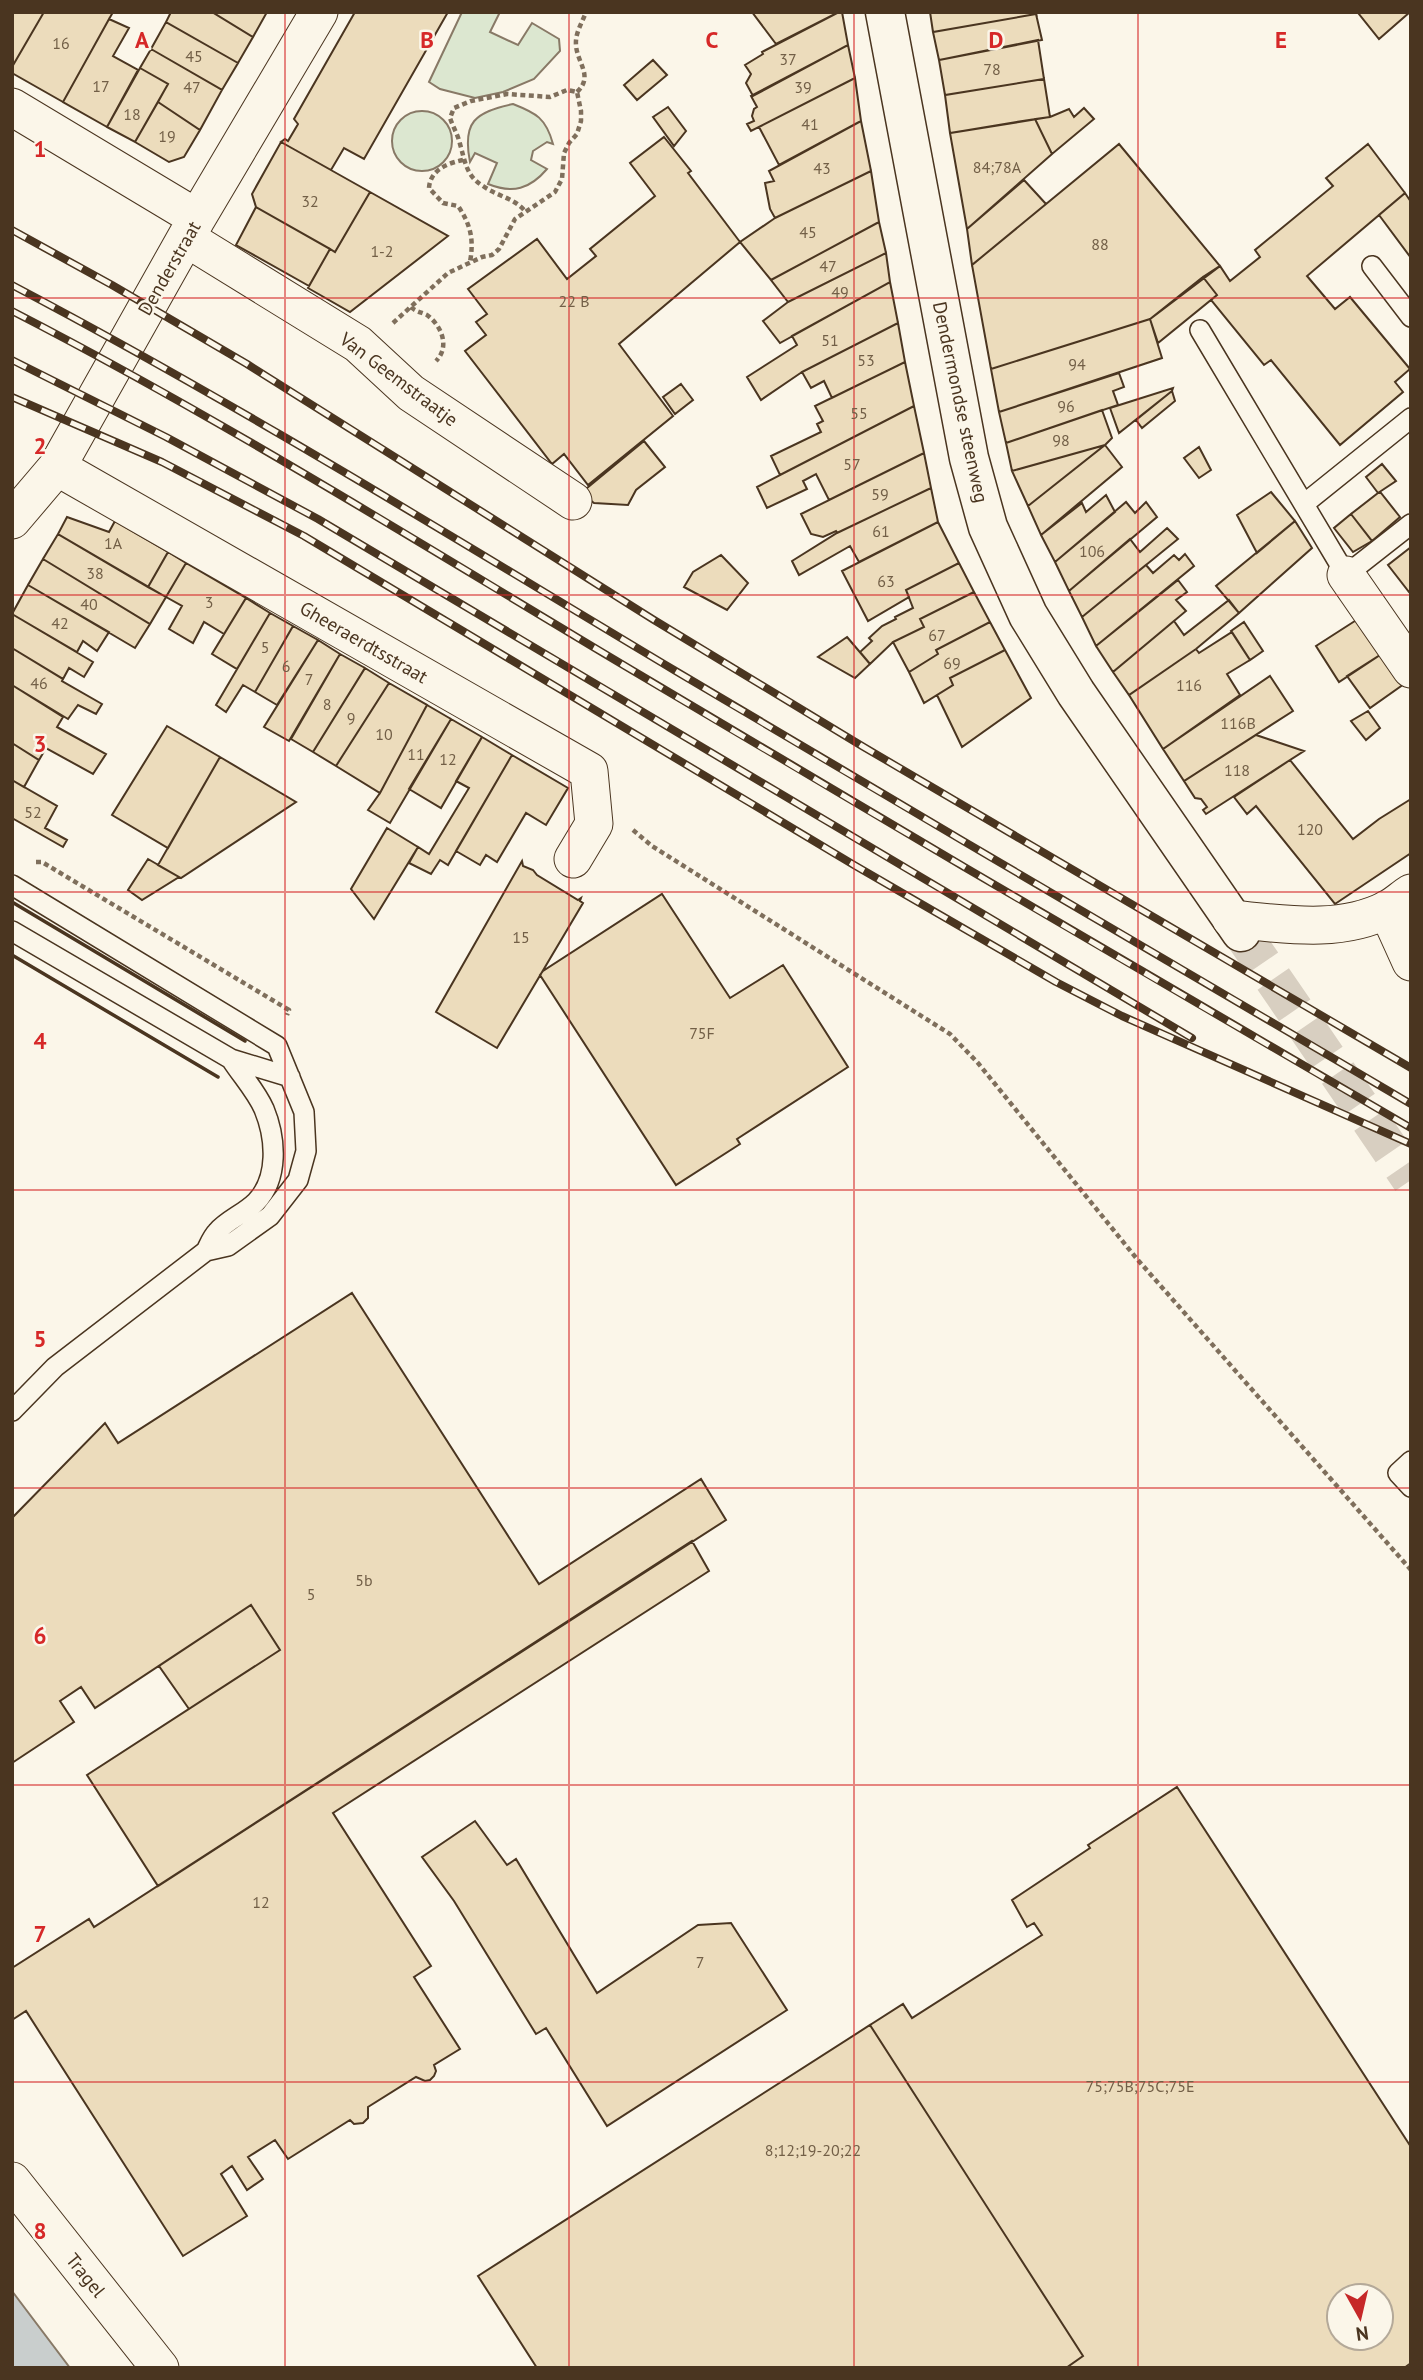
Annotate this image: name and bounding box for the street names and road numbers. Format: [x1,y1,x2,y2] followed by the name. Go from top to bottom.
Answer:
[132,216,206,319] street label: Denderstraat
[928,299,994,505] street label: Dendermondse steenweg
[334,326,463,431] street label: Van Geemstraatje
[296,596,433,689] street label: Gheeraerdtsstraat
[61,2248,111,2302] street label: Tragel

